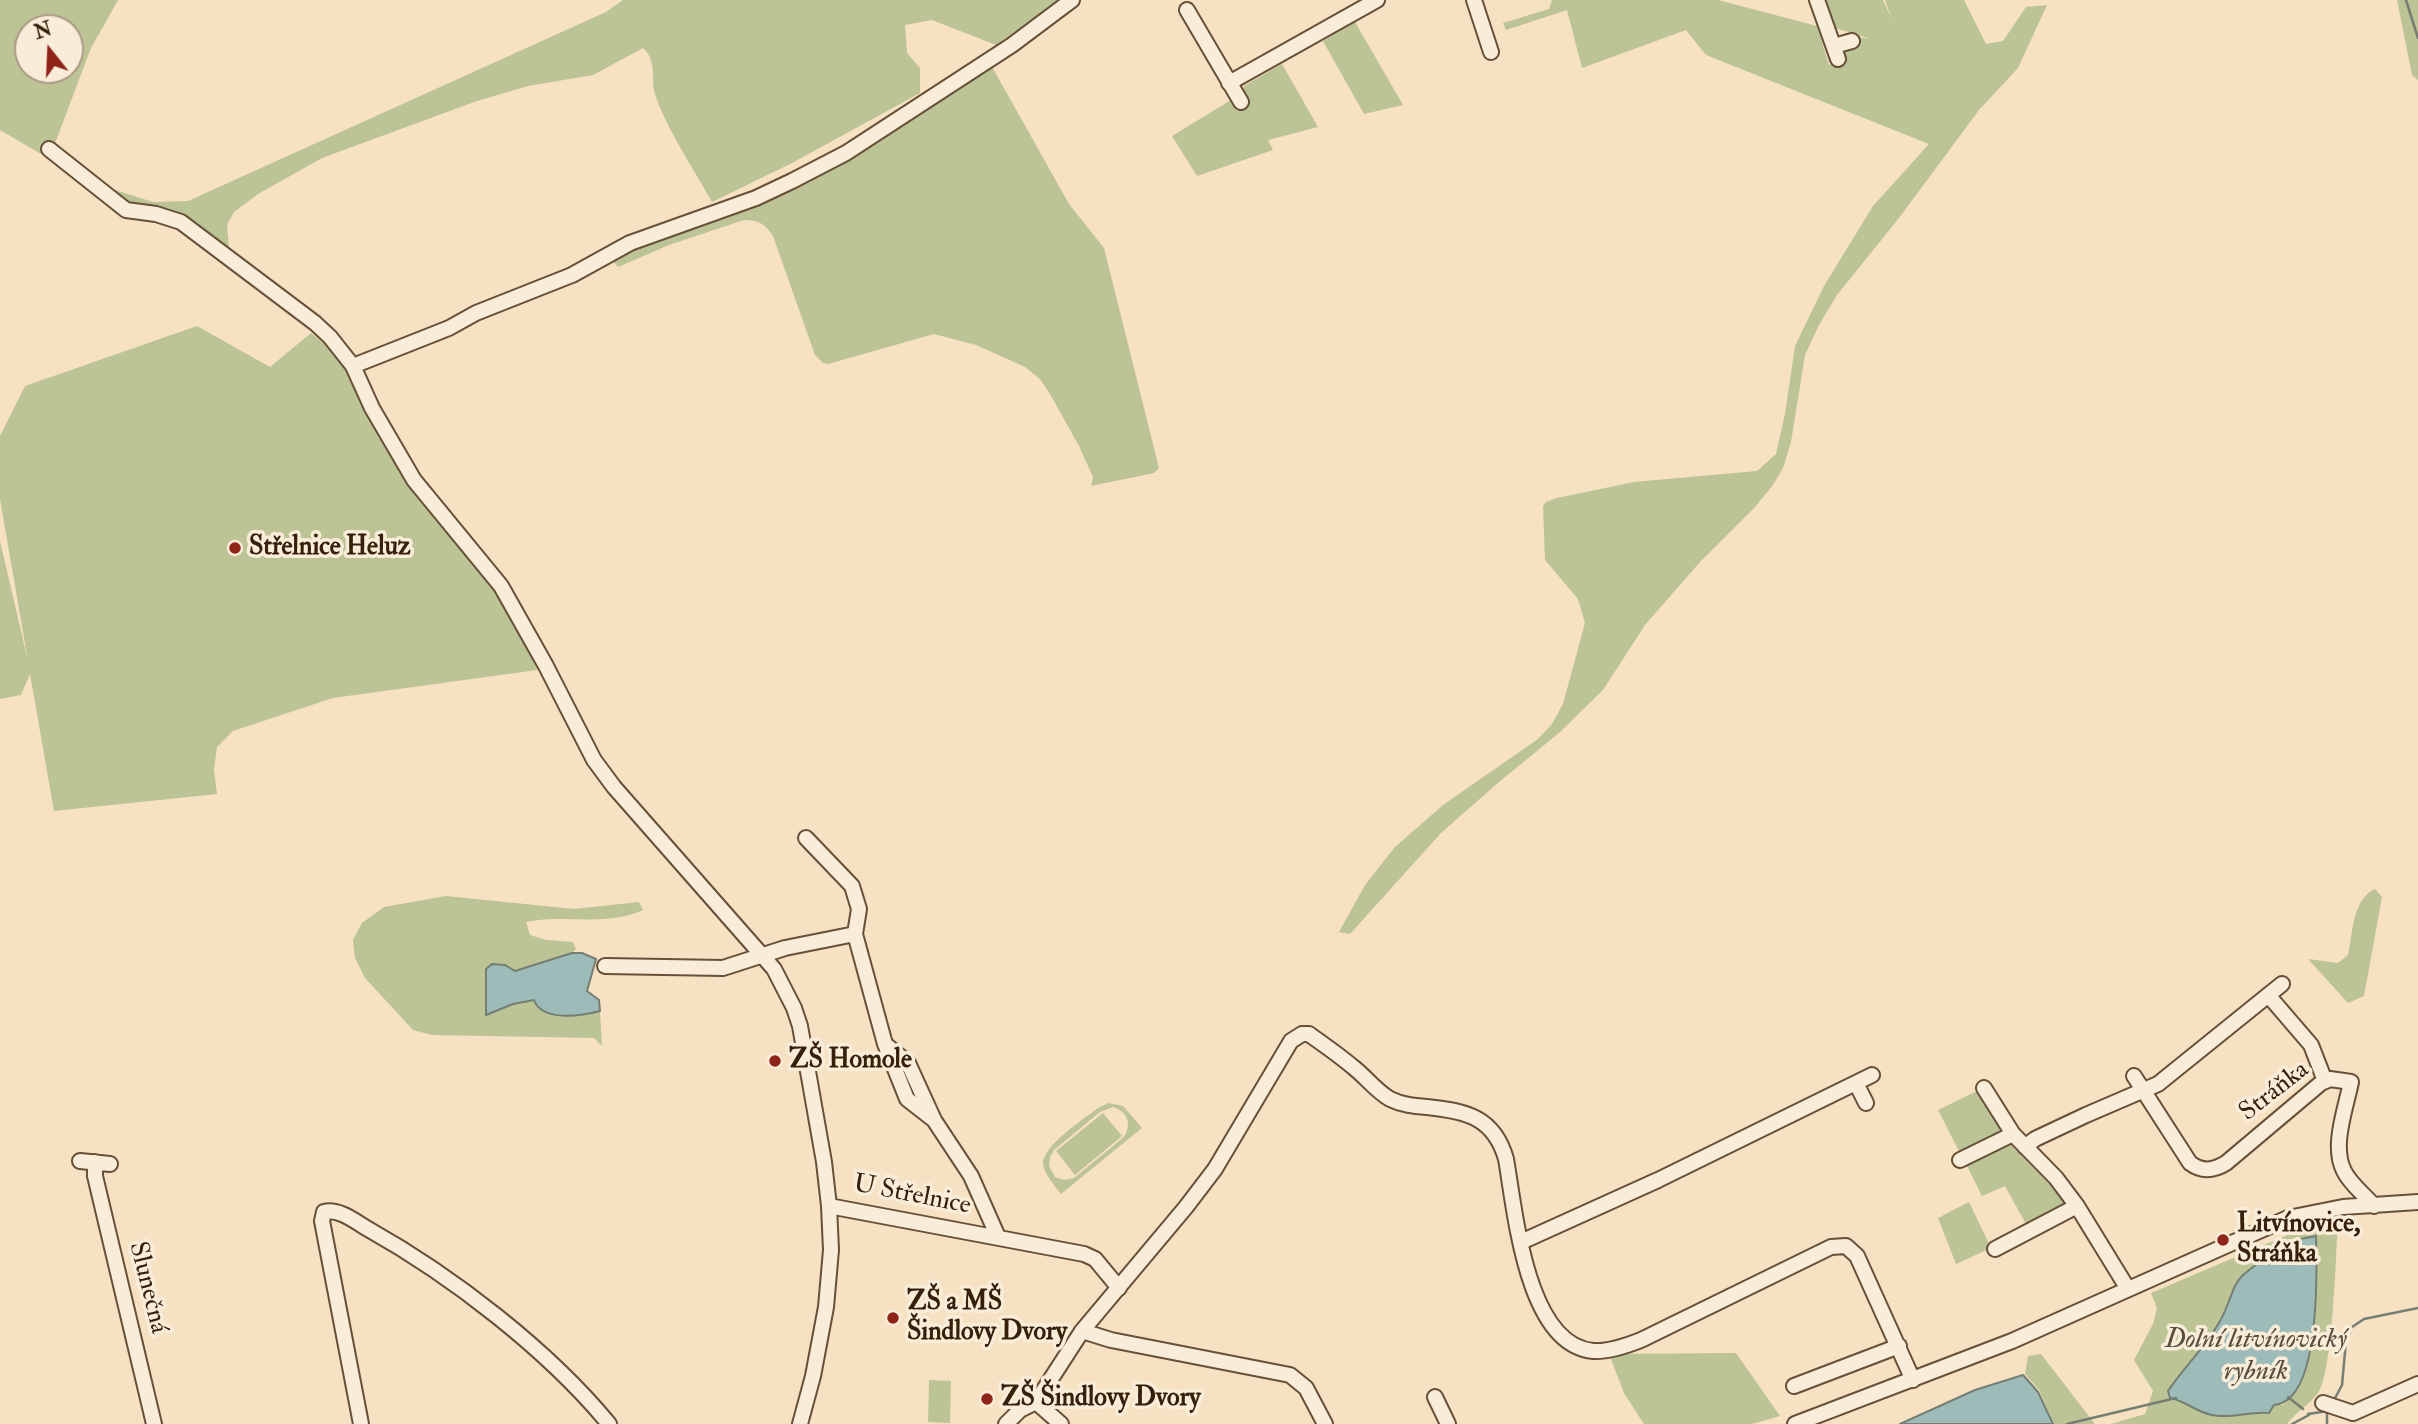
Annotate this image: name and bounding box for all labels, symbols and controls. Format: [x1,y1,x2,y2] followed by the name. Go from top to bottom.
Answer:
[14,14,84,84] north arrow
[31,17,55,45] text: N
[249,532,411,564] place label: Střelnice Heluz
[227,540,243,556] marker: Střelnice Heluz
[789,1045,912,1077] place label: ZŠ Homole
[767,1053,783,1069] marker: ZŠ Homole
[2234,1055,2316,1129] street label: Stráňka
[851,1169,973,1223] street label: U Střelnice
[2237,1209,2360,1270] place label: Litvínovice, Stráňka
[2215,1232,2231,1248] marker: Litvínovice, Stráňka
[121,1239,173,1337] street label: Slunečná
[907,1287,1067,1348] place label: ZŠ a MŠ Šindlovy Dvory
[885,1310,901,1326] marker: ZŠ a MŠ Šindlovy Dvory
[2165,1324,2347,1390] water label: Dolní litvínovický rybník
[1001,1383,1201,1415] place label: ZŠ Šindlovy Dvory
[979,1391,995,1407] marker: ZŠ Šindlovy Dvory

